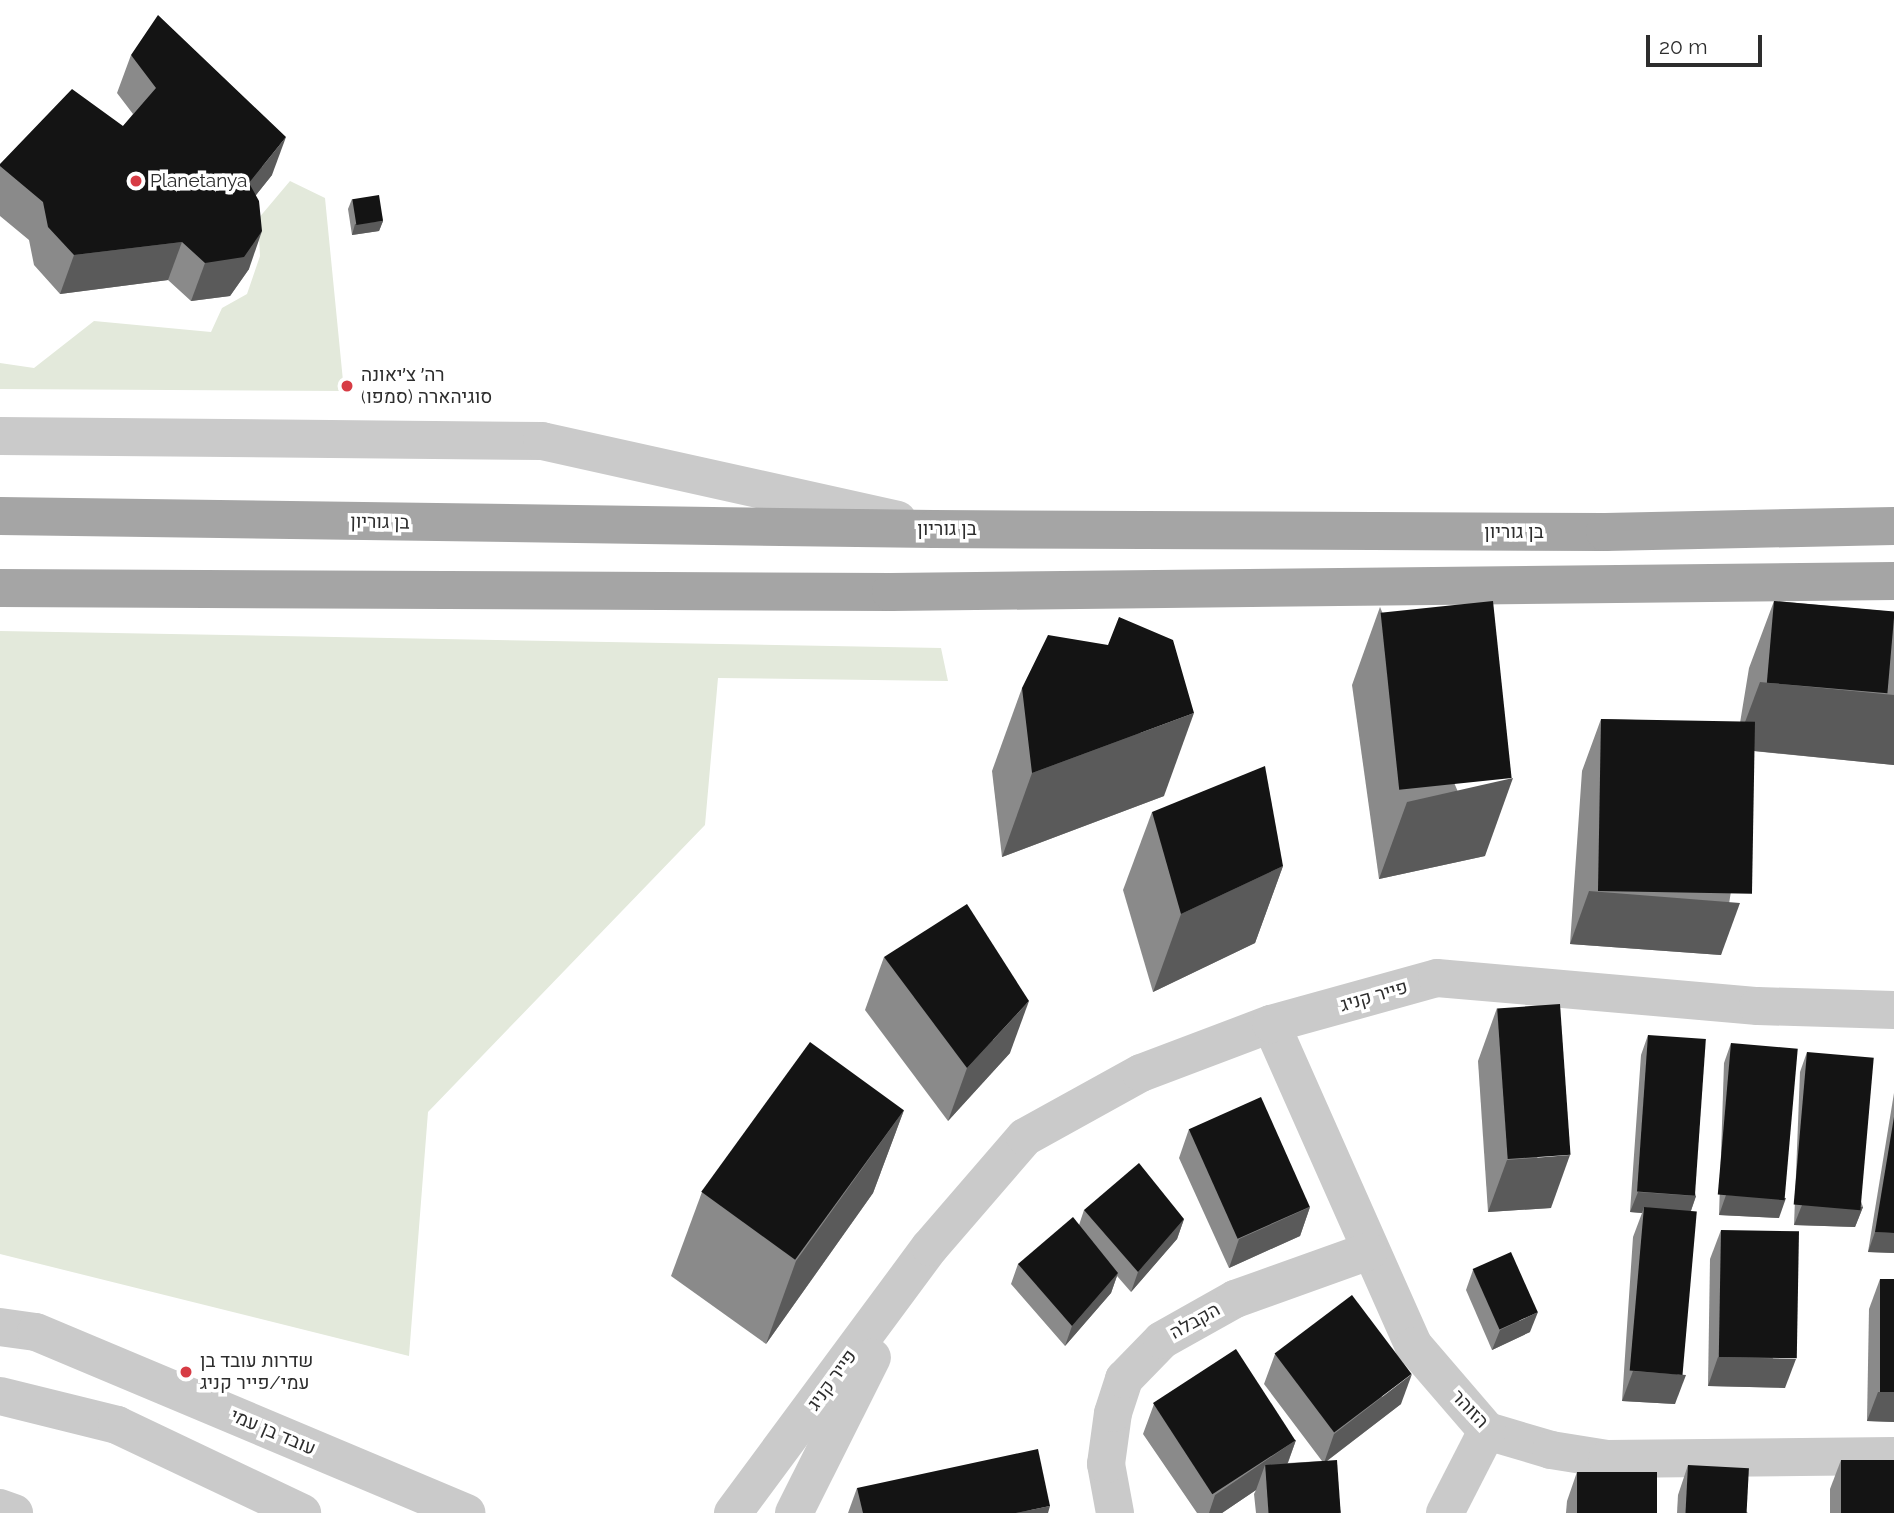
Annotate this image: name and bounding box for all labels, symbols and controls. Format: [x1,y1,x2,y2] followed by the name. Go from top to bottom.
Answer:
[1649,21,1764,65] scale bar
[1659,34,1707,59] text: 20 m
[150,170,247,192] place label: Planetanya
[128,173,144,189] marker: Planetanya
[361,364,492,408] place label: רה׳ צ׳יאונה (סמפו) סוגיהארה
[339,378,355,394] marker: רה׳ צ׳יאונה (סמפו) סוגיהארה
[350,510,410,534] street label: בן גוריון
[917,518,977,540] street label: בן גוריון
[1484,521,1544,543] street label: בן גוריון
[1338,975,1410,1017] street label: פייר קניג
[1166,1298,1224,1344] street label: הקבלה
[802,1345,862,1415] street label: פייר קניג
[200,1350,313,1394] place label: שדרות עובד בן עמי/פייר קניג
[178,1364,194,1380] marker: שדרות עובד בן עמי/פייר קניג
[1447,1385,1493,1433] street label: הזוהר
[227,1404,319,1460] street label: עובד בן עמי

